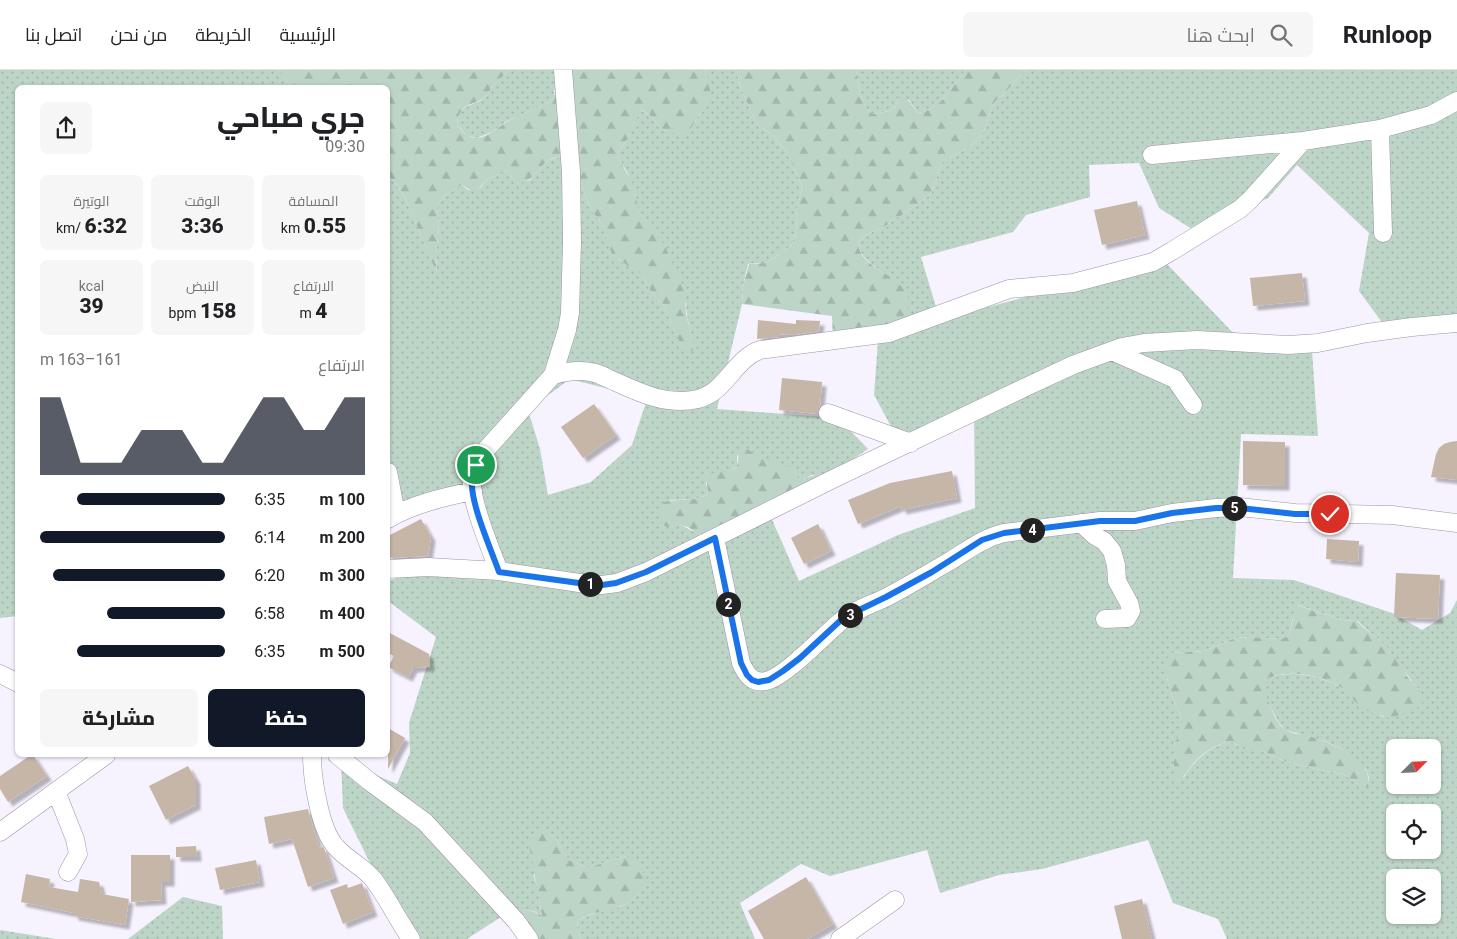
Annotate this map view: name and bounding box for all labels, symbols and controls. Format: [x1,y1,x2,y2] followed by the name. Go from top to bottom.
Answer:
[963,12,1313,57] search box
[1267,21,1295,49] icon: search
[1343,21,1432,49] text: Runloop
[25,24,82,45] text: اتصل بنا
[110,24,167,45] text: من نحن
[195,24,252,45] text: الخريطة
[280,24,336,45] text: الرئيسية
[1187,24,1255,47] text: ابحث هنا
[217,101,365,134] text: جري صباحي
[40,102,92,154] button: share
[325,137,365,156] text: 09:30
[74,193,109,209] text: الوتيرة
[185,193,220,209] text: الوقت
[289,193,338,209] text: المسافة
[85,214,127,238] text: 6:32
[181,214,224,238] text: 3:36
[304,214,346,238] text: 0.55
[56,220,85,236] text: /km
[281,220,304,236] text: km
[79,278,104,294] text: kcal
[186,278,219,294] text: النبض
[293,278,334,294] text: الارتفاع
[79,294,104,318] text: 39
[200,299,236,323] text: 158
[315,299,327,323] text: 4
[169,305,200,321] text: bpm
[300,305,315,321] text: m
[40,350,122,369] text: 161–163 m
[318,356,365,375] text: الارتفاع
[455,444,497,486] pin
[462,451,490,479] icon: arrive
[254,490,285,509] text: 6:35
[320,490,365,509] text: 100 m
[1309,493,1351,535] pin
[1222,496,1246,520] pin: 5
[1230,500,1239,516] text: 5
[1316,500,1344,528] icon: check
[1020,518,1044,542] pin: 4
[1028,522,1037,538] text: 4
[254,528,285,547] text: 6:14
[320,528,365,547] text: 200 m
[254,566,285,585] text: 6:20
[320,566,365,585] text: 300 m
[578,572,602,596] pin: 1
[586,576,595,592] text: 1
[716,592,740,616] pin: 2
[724,596,733,612] text: 2
[838,602,862,628] pin: 3
[254,604,285,623] text: 6:58
[320,604,365,623] text: 400 m
[846,607,855,623] text: 3
[254,642,285,661] text: 6:35
[320,642,365,661] text: 500 m
[40,689,198,747] button: مشاركة
[208,689,365,747] button: حفظ
[1386,739,1441,794] north arrow
[1386,739,1441,924] map controls
[1386,804,1441,859] button: locate
[1386,869,1441,924] button: layers

